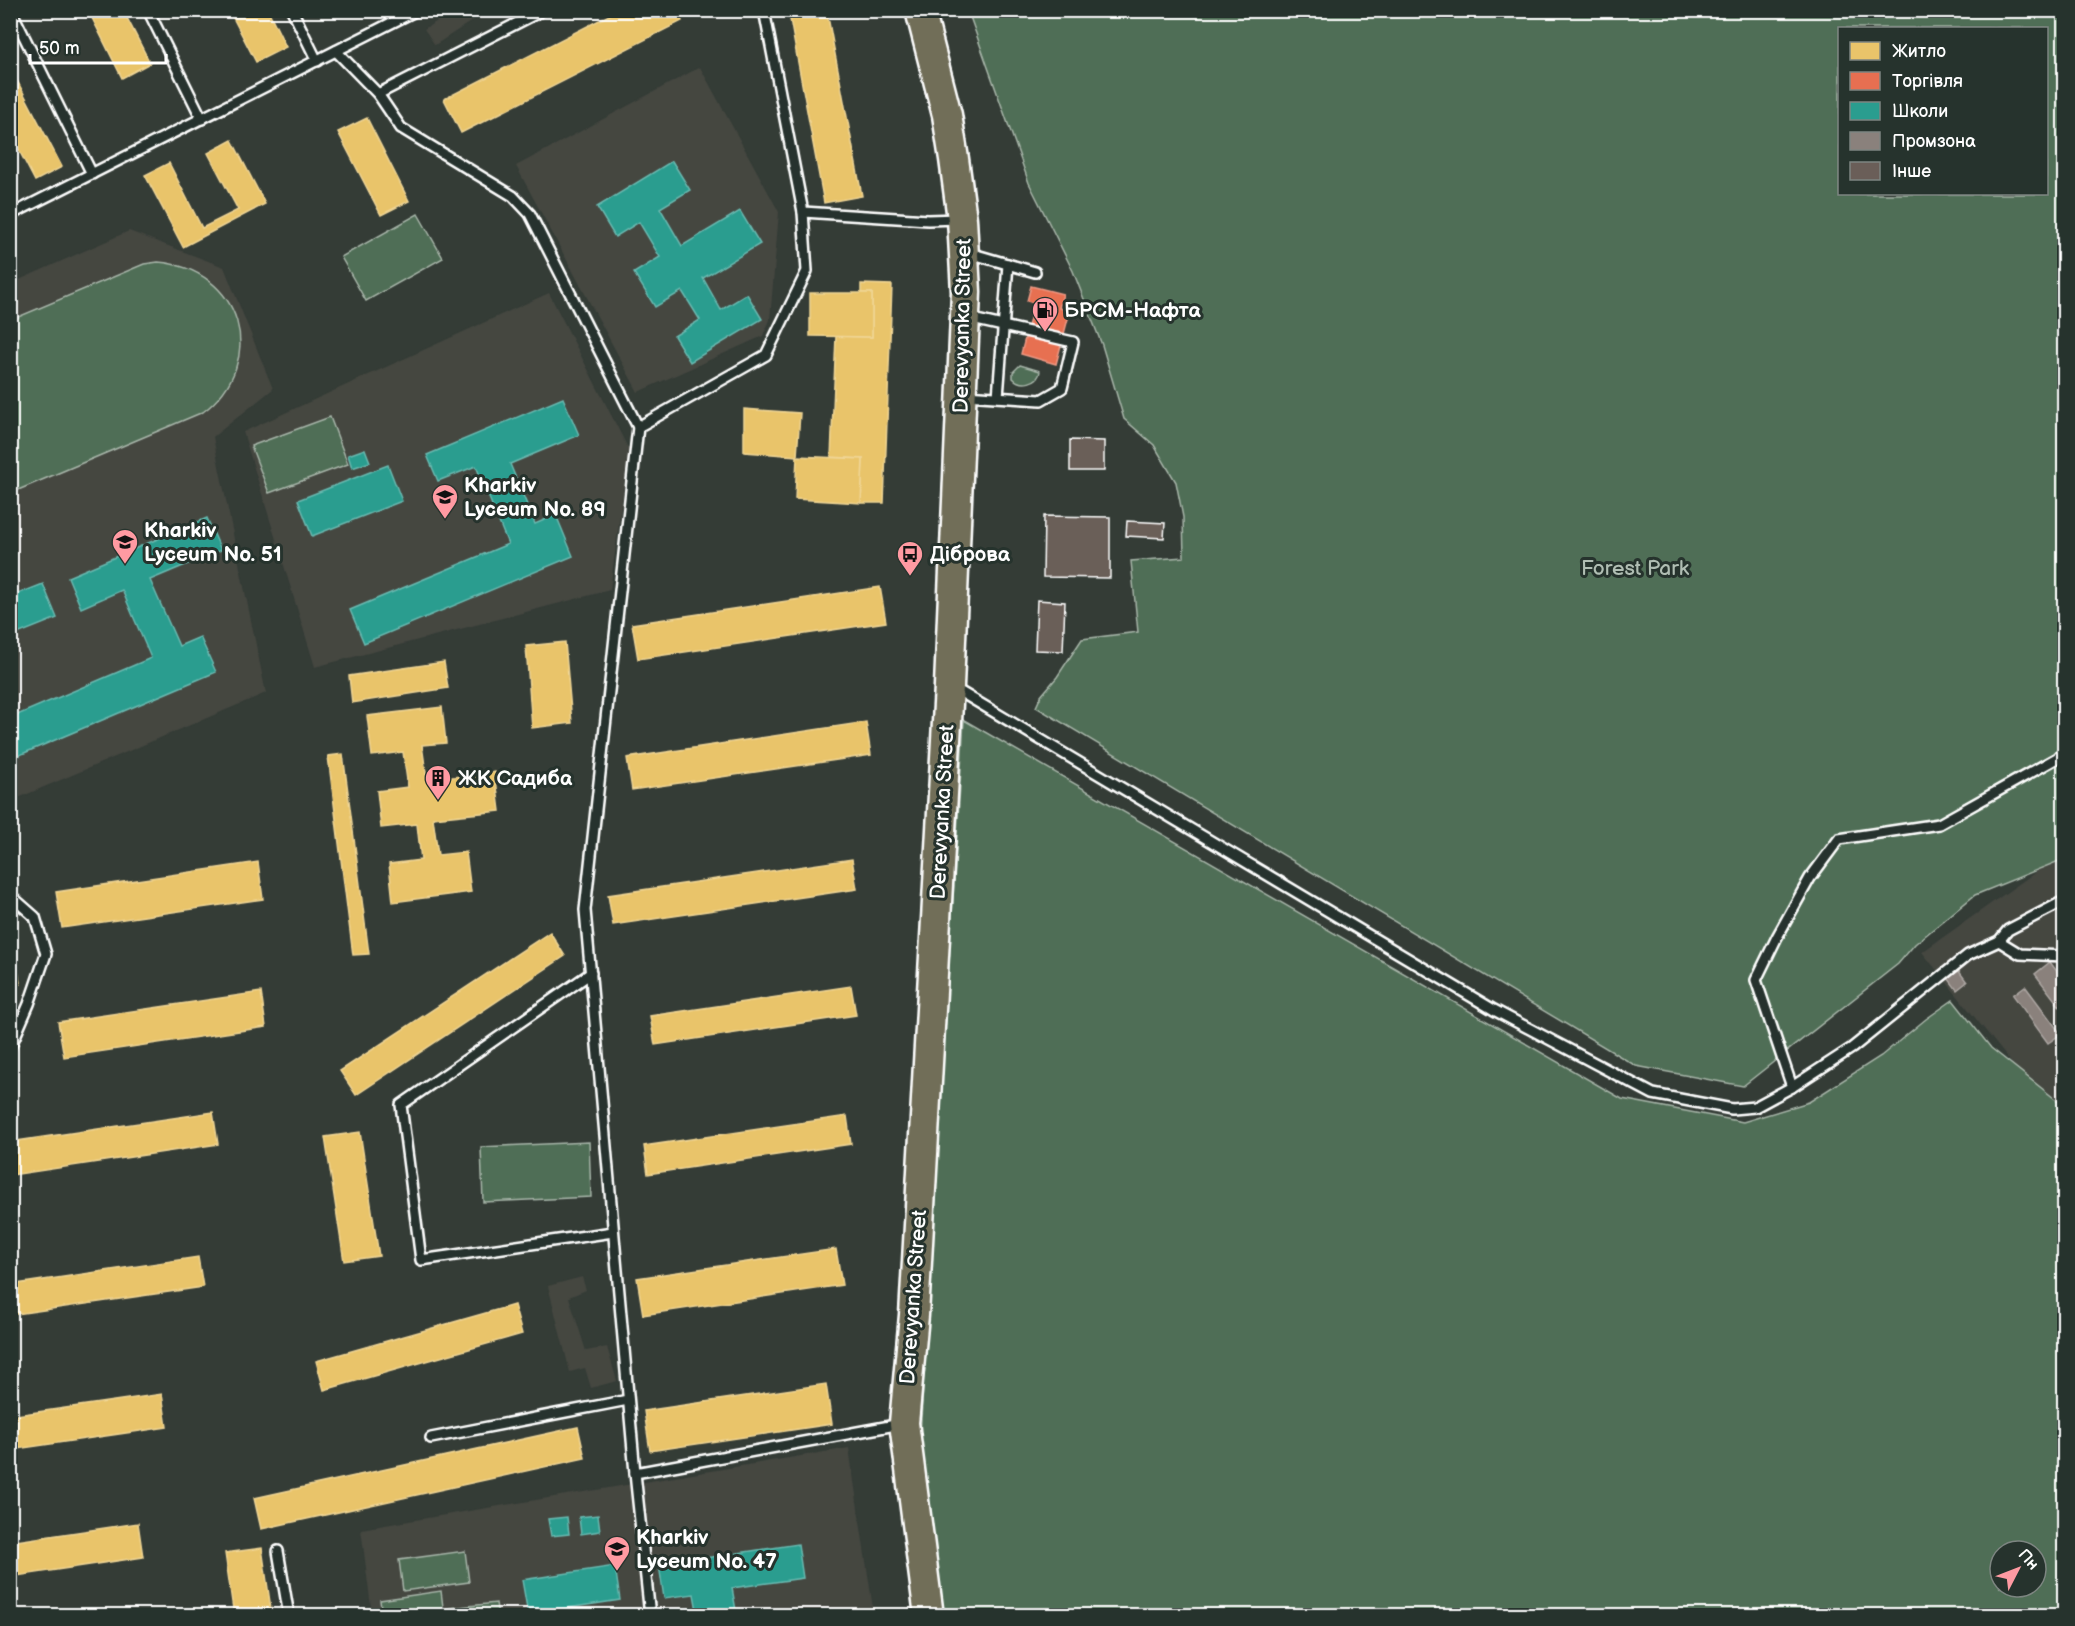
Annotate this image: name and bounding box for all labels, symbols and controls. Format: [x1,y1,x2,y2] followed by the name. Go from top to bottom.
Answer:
[30,27,166,65] scale bar
[1838,27,2048,195] legend
[39,38,80,59] text: 50 m
[1892,41,1946,62] text: Житло
[1892,71,1963,92] text: Торгівля
[1892,101,1948,122] text: Школи
[1892,131,1976,152] text: Промзона
[1892,161,1931,182] text: Інше
[948,238,977,414] street label: Derevyanka Street
[1030,295,1060,333] fuel station icon: БРСМ-Нафта
[1064,298,1201,323] place label: БРСМ-Нафта
[464,473,606,522] place label: Kharkiv Lyceum No. 89
[430,482,460,520] school or university icon: Kharkiv Lyceum No. 89
[144,518,282,567] place label: Kharkiv Lyceum No. 51
[110,527,140,565] school or university icon: Kharkiv Lyceum No. 51
[895,539,925,577] bus stop icon: Діброва
[930,542,1011,567] place label: Діброва
[1581,556,1690,581] park label: Forest Park
[925,723,960,900] street label: Derevyanka Street
[423,763,453,801] building icon: ЖК Садиба
[458,766,573,791] place label: ЖК Садиба
[895,1208,932,1385] street label: Derevyanka Street
[636,1525,777,1574] place label: Kharkiv Lyceum No. 47
[602,1534,632,1572] school or university icon: Kharkiv Lyceum No. 47
[1988,1539,2048,1599] north arrow
[2014,1546,2042,1574] text: Пн

